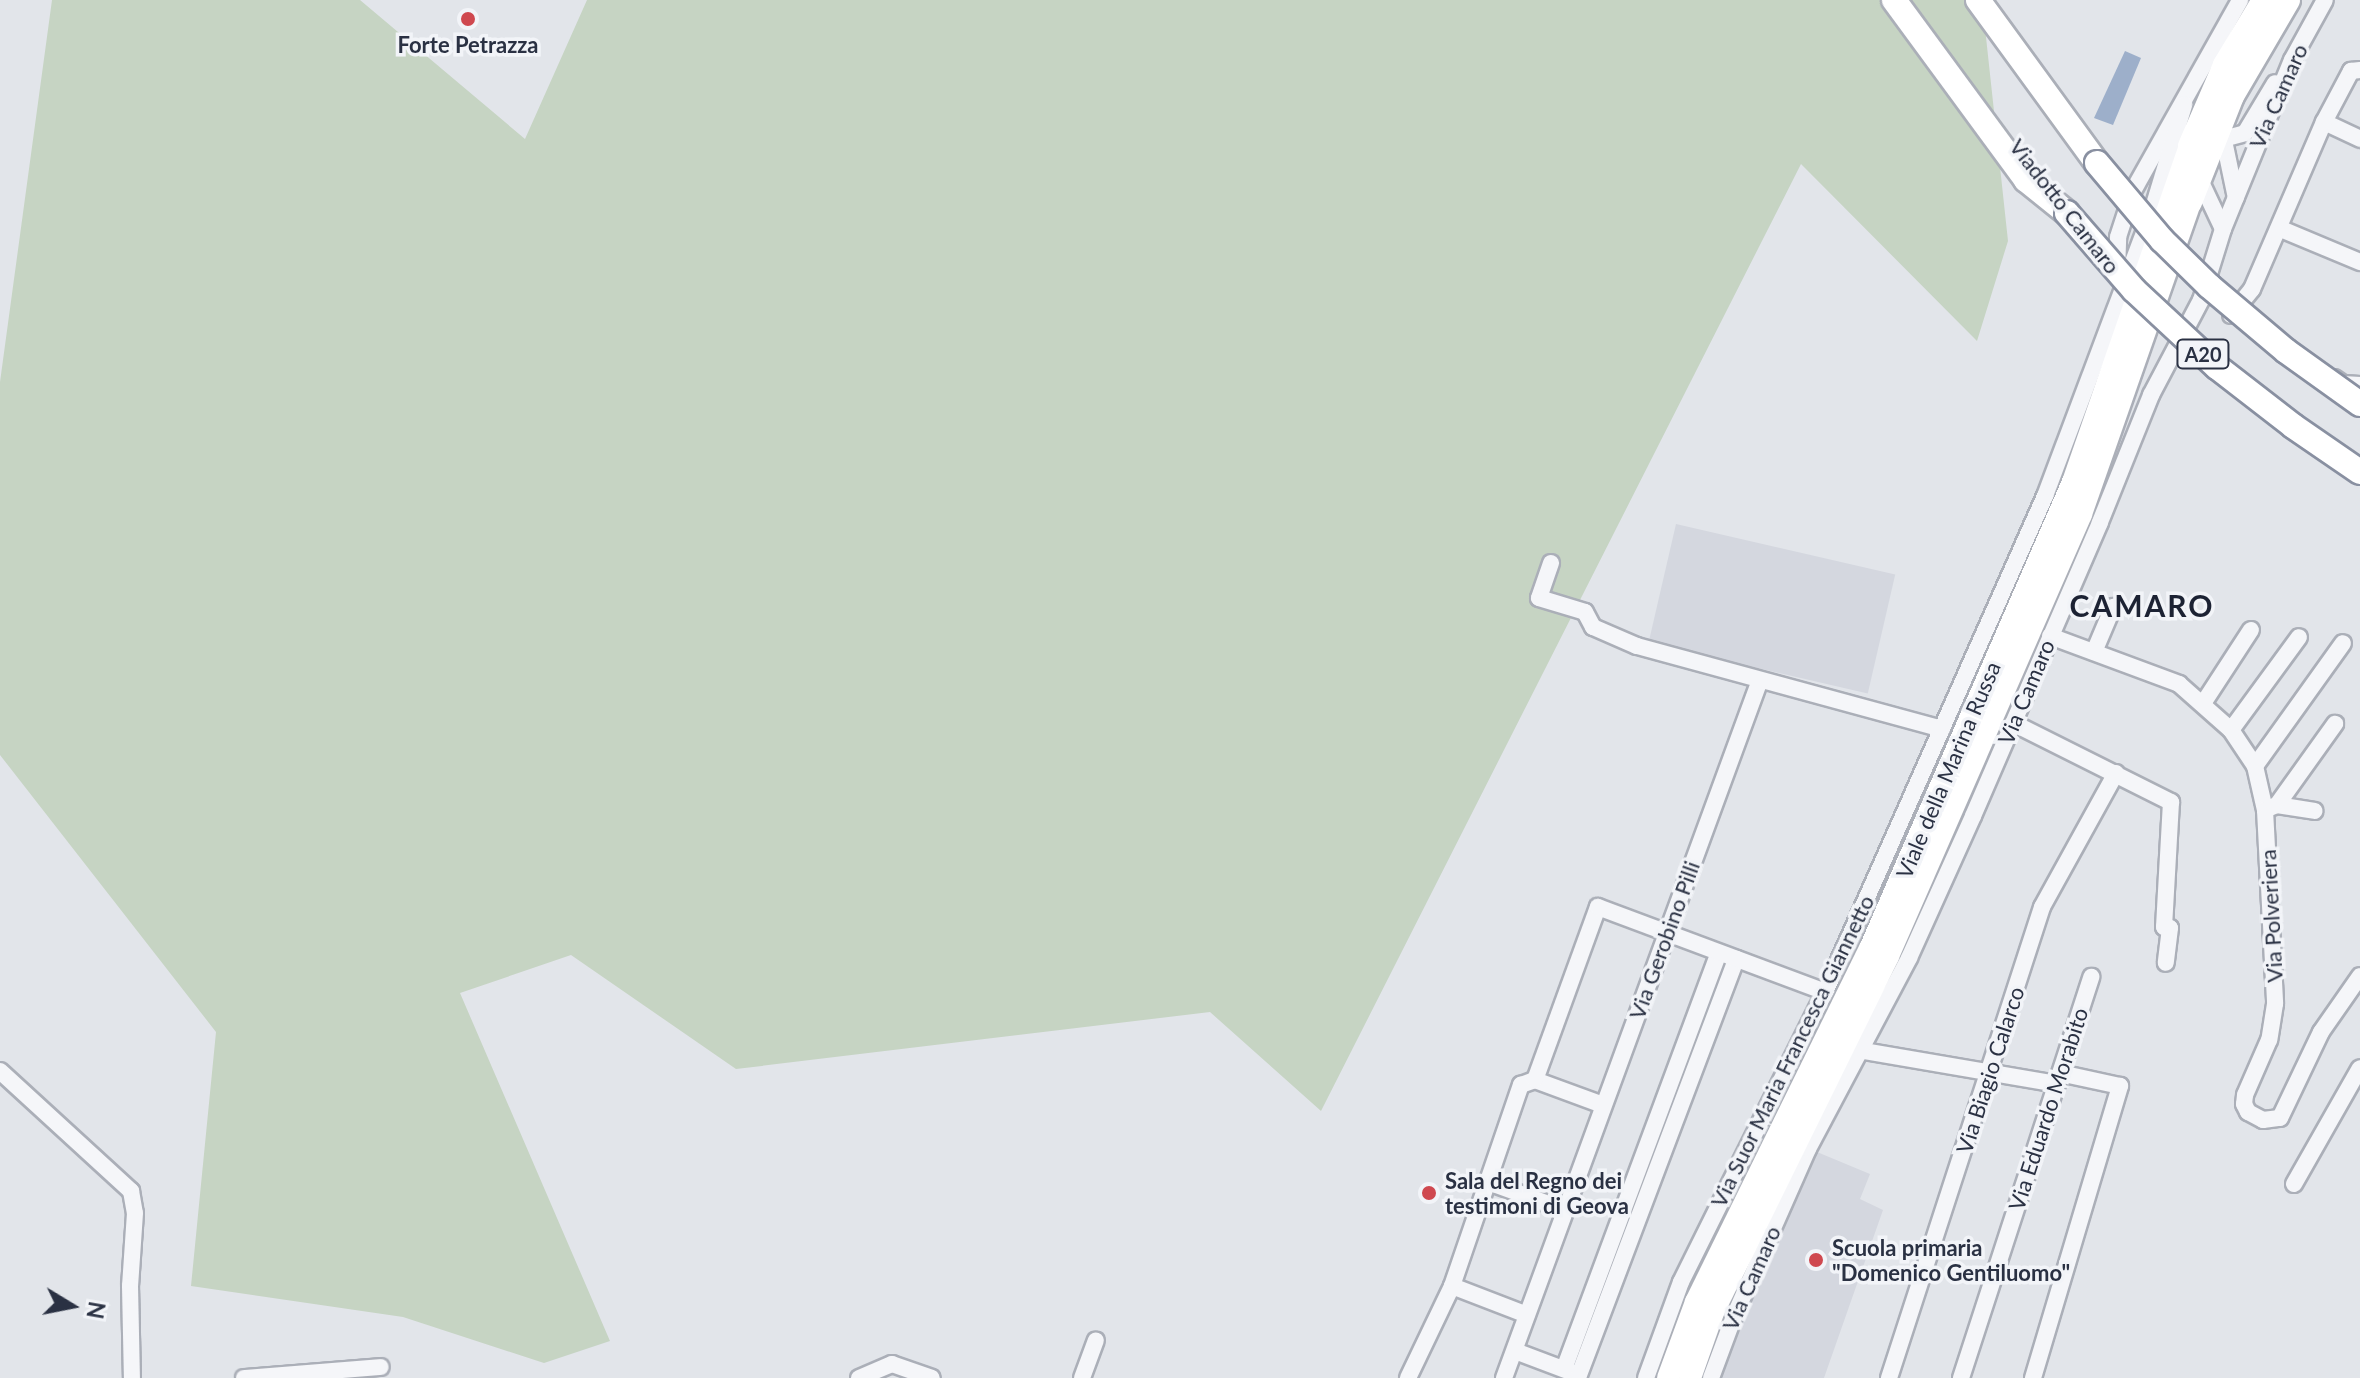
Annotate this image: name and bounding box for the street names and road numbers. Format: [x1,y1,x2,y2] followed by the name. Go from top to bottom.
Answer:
[2243,40,2313,152] street label: Via Camaro
[2004,133,2126,279] street label: Viadotto Camaro
[2175,338,2231,370] road number: A20
[1992,636,2060,748] street label: Via Camaro
[1890,658,2006,882] street label: Viale della Marina Russa
[2254,849,2288,983] street label: Via Polveriera
[1623,857,1705,1023] street label: Via Gerobino Pilli
[1705,890,1879,1212] street label: Via Suor Maria Francesca Giannetto
[1951,983,2029,1157] street label: Via Biagio Calarco
[2003,1004,2093,1214] street label: Via Eduardo Morabito
[1716,1222,1786,1334] street label: Via Camaro

